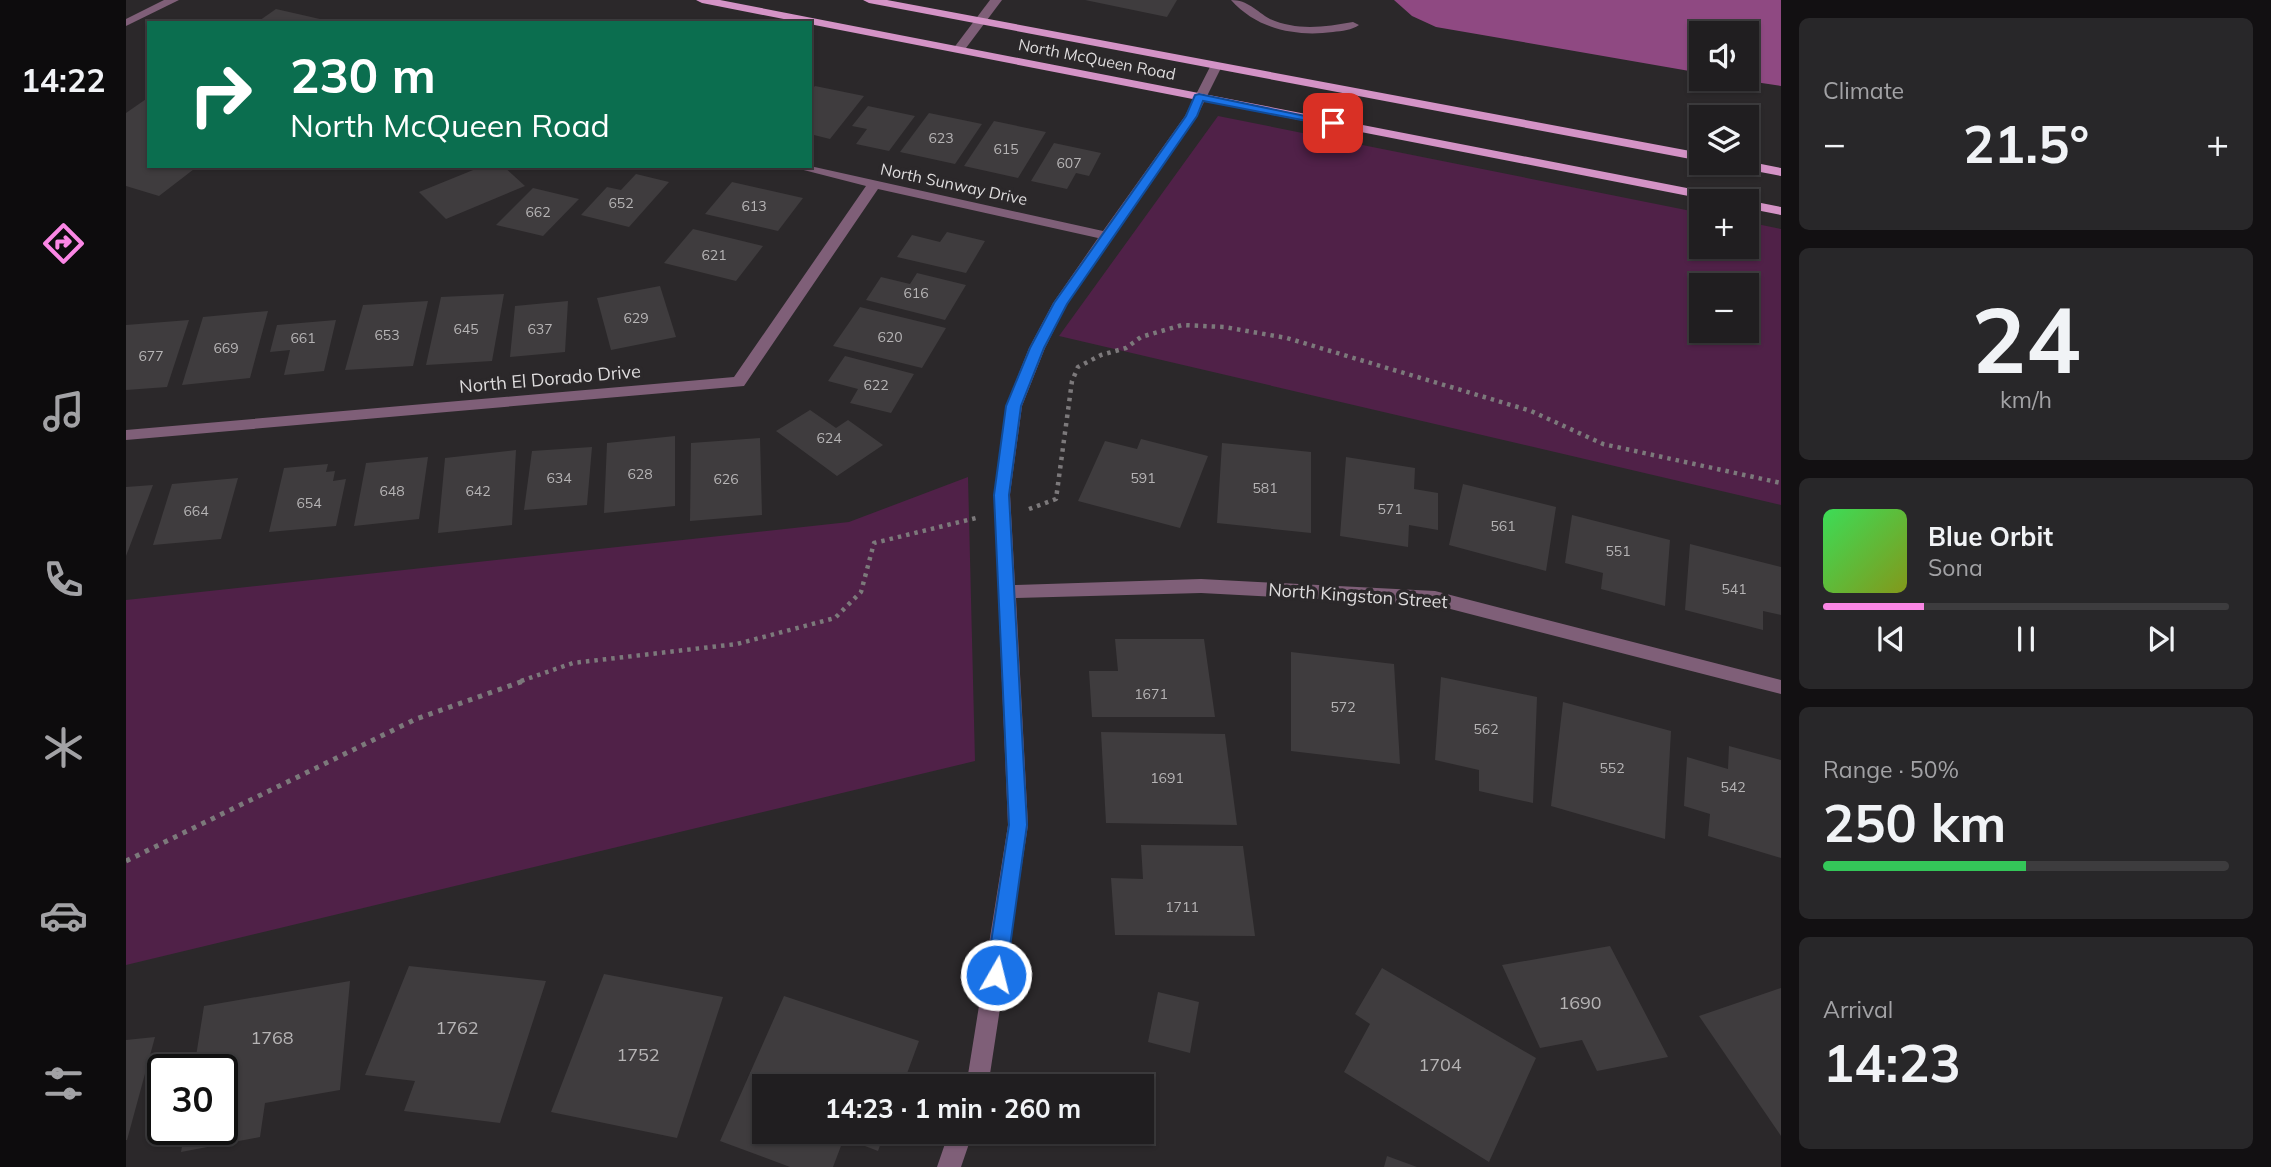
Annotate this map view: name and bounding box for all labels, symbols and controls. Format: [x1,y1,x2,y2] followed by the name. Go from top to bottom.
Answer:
[1689,21,1759,343] map controls
[1689,21,1759,91] button: sound
[1017,34,1177,84] street label: North McQueen Road
[290,44,436,105] text: 230 m
[175,49,266,140] icon: right
[21,60,105,100] text: 14:22
[1823,76,1904,105] text: Climate
[1303,93,1363,153] pin
[1314,104,1352,142] icon: arrive
[290,105,610,145] text: North McQueen Road
[1689,105,1759,175] button: layers
[1963,111,2089,176] text: 21.5°
[1823,119,1846,167] text: −
[2206,119,2229,167] text: +
[928,129,954,147] house number: 623
[993,140,1019,158] house number: 615
[1056,154,1082,172] house number: 607
[879,159,1029,209] street label: North Sunway Drive
[1689,189,1759,259] button: +
[608,194,634,212] house number: 652
[741,197,767,215] house number: 613
[525,203,551,221] house number: 662
[39,219,88,268] icon: directions
[701,246,727,264] house number: 621
[1689,273,1759,343] button: −
[1971,282,2081,396] text: 24
[903,284,929,302] house number: 616
[623,309,649,327] house number: 629
[453,320,479,338] house number: 645
[527,320,553,338] house number: 637
[374,326,400,344] house number: 653
[877,328,903,346] house number: 620
[290,329,316,347] house number: 661
[213,339,239,357] house number: 669
[138,347,164,365] house number: 677
[458,359,642,398] street label: North El Dorado Drive
[863,376,889,394] house number: 622
[2000,385,2052,414] text: km/h
[39,387,88,436] icon: music
[816,429,842,447] house number: 624
[627,465,653,483] house number: 628
[546,469,572,487] house number: 634
[1130,469,1156,487] house number: 591
[713,470,739,488] house number: 626
[1252,479,1278,497] house number: 581
[379,482,405,500] house number: 648
[465,482,491,500] house number: 642
[296,494,322,512] house number: 654
[1377,500,1403,518] house number: 571
[183,502,209,520] house number: 664
[1490,517,1516,535] house number: 561
[1928,520,2053,553] text: Blue Orbit
[1605,542,1631,560] house number: 551
[1928,553,1983,582] text: Sona
[39,555,88,604] icon: phone
[1268,578,1448,613] street label: North Kingston Street
[1721,580,1747,598] house number: 541
[1872,620,1910,658] icon: previous
[2007,620,2045,658] icon: pause
[2142,620,2180,658] icon: next
[1134,685,1168,703] house number: 1671
[1330,698,1356,716] house number: 572
[1473,720,1499,738] house number: 562
[39,723,88,772] icon: climate
[1823,755,1959,784] text: Range · 50%
[1599,759,1625,777] house number: 552
[1150,769,1184,787] house number: 1691
[1720,778,1746,796] house number: 542
[1823,790,2006,855] text: 250 km
[39,891,88,940] icon: car
[1165,898,1199,916] house number: 1711
[959,938,1033,1012] position arrow
[1558,991,1602,1014] house number: 1690
[1823,995,1893,1024] text: Arrival
[435,1016,479,1039] house number: 1762
[250,1026,294,1049] house number: 1768
[1823,1030,1961,1095] text: 14:23
[616,1043,660,1066] house number: 1752
[1418,1053,1462,1076] house number: 1704
[147,1054,238,1145] speed limit sign: 30
[39,1059,88,1108] icon: filters
[825,1092,1081,1125] text: 14:23 · 1 min · 260 m

